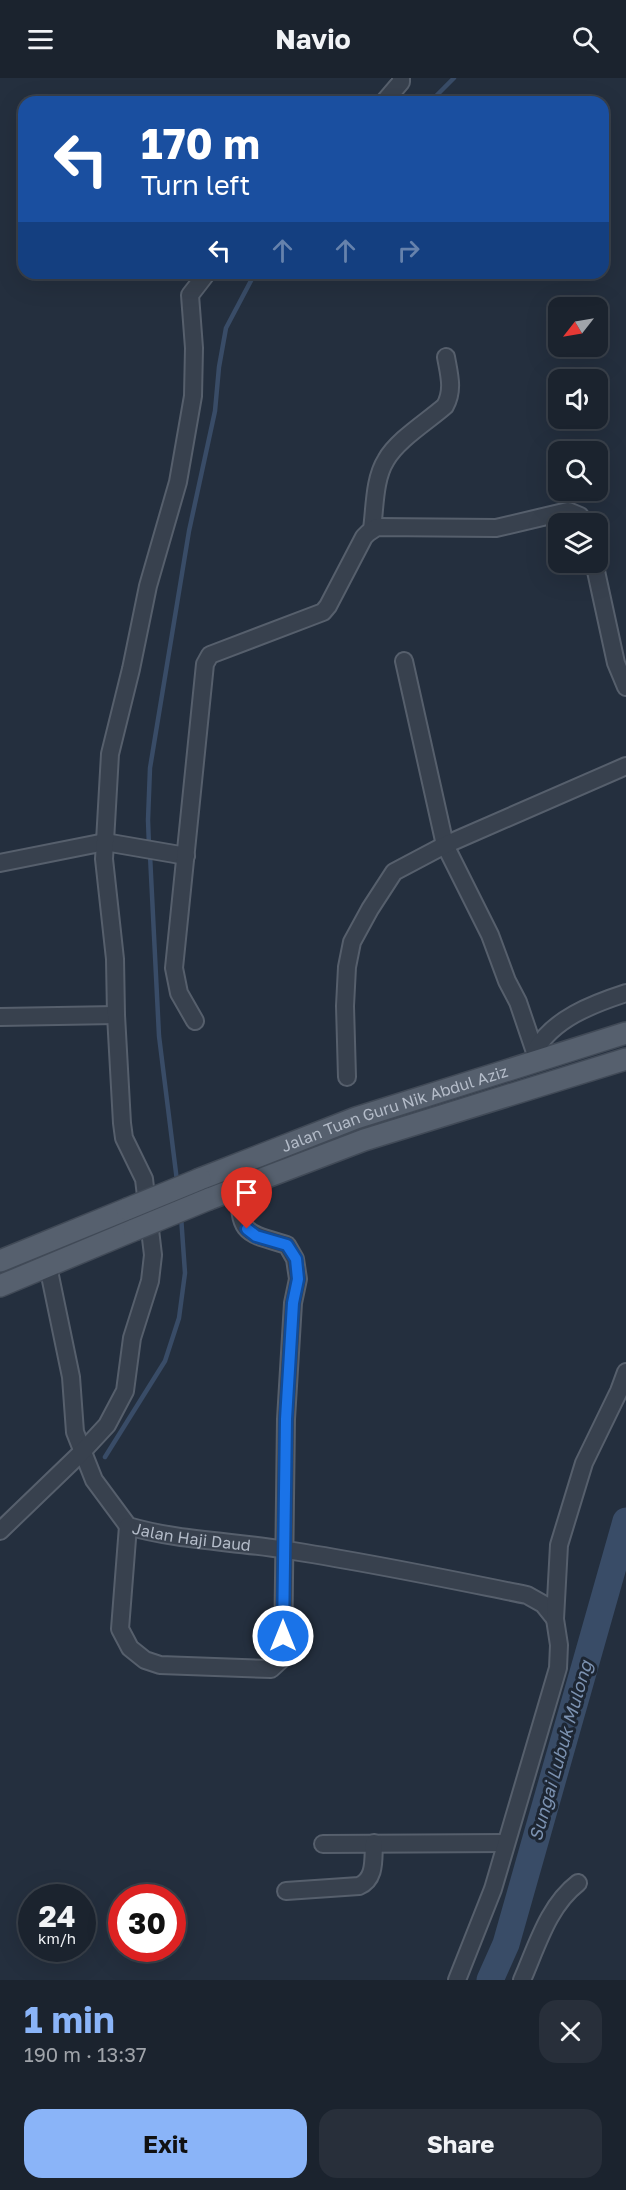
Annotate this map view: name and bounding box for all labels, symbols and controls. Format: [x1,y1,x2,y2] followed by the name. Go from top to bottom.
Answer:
[24,23,57,56] icon: menu
[275,23,351,55] text: Navio
[569,23,602,56] icon: search
[141,118,260,168] text: 170 m
[42,120,120,198] icon: left
[141,169,250,201] text: Turn left
[203,234,236,267] icon: left
[266,234,299,267] icon: ahead
[329,234,362,267] icon: ahead
[392,234,425,267] icon: right
[548,297,608,357] north arrow
[548,297,608,573] map controls
[548,369,608,429] button: sound
[548,441,608,501] button: search
[548,513,608,573] button: layers
[278,1061,510,1156] street label: Jalan Tuan Guru Nik Abdul Aziz
[221,1167,272,1229] pin
[230,1176,263,1209] icon: arrive
[130,1518,252,1555] street label: Jalan Haji Daud
[251,1604,315,1668] position arrow
[524,1656,597,1843] water label: Sungai Lubuk Mulong
[108,1884,186,1962] speed limit sign: 30
[38,1898,76,1934] text: 24
[38,1929,76,1947] text: km/h
[24,1998,115,2041] text: 1 min
[539,2000,602,2063] button: close
[24,2042,147,2066] text: 190 m · 13:37
[24,2109,307,2178] button: Exit
[319,2109,602,2178] button: Share

